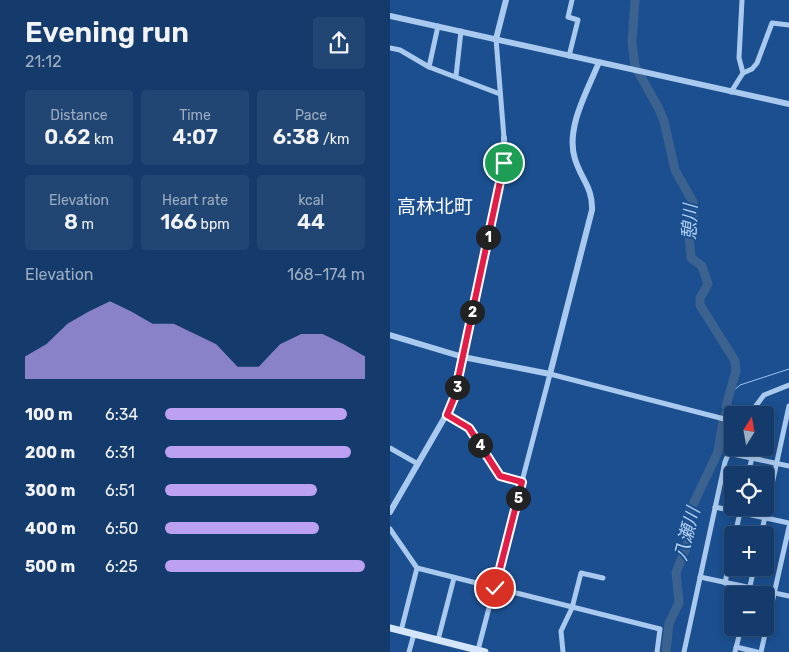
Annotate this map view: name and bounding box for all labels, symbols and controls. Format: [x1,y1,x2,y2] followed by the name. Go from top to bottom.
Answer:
[25,16,189,49] text: Evening run
[313,17,365,69] button: share
[25,52,62,71] text: 21:12
[50,107,108,124] text: Distance
[179,107,211,124] text: Time
[295,107,327,124] text: Pace
[44,124,91,149] text: 0.62
[172,124,218,149] text: 4:07
[273,124,320,149] text: 6:38
[91,131,114,148] text: km
[320,131,349,148] text: /km
[483,142,525,184] pin
[490,149,518,177] icon: arrive
[49,192,109,209] text: Elevation
[162,192,228,209] text: Heart rate
[298,192,324,209] text: kcal
[397,195,473,218] district label: 高林北町
[678,202,702,240] water label: 憩川
[64,209,78,234] text: 8
[160,209,197,234] text: 166
[297,209,325,234] text: 44
[78,216,94,233] text: m
[197,216,230,233] text: bpm
[476,224,500,250] pin: 1
[485,229,492,246] text: 1
[25,265,94,284] text: Elevation
[287,265,365,284] text: 168–174 m
[460,300,484,324] pin: 2
[468,304,477,321] text: 2
[444,374,470,400] pin: 3
[453,379,462,396] text: 3
[25,405,73,424] text: 100 m
[105,405,138,424] text: 6:34
[724,406,774,456] north arrow
[724,406,774,636] map controls
[468,432,492,458] pin: 4
[476,437,485,454] text: 4
[25,443,75,462] text: 200 m
[105,443,135,462] text: 6:31
[724,466,774,516] button: locate
[25,481,75,500] text: 300 m
[105,481,135,500] text: 6:51
[506,486,530,510] pin: 5
[514,490,523,507] text: 5
[669,503,705,563] water label: 八瀬川
[25,519,76,538] text: 400 m
[105,519,138,538] text: 6:50
[724,526,774,576] button: +
[25,557,75,576] text: 500 m
[105,557,138,576] text: 6:25
[474,567,516,609] pin
[481,574,509,602] icon: check
[724,586,774,636] button: −

